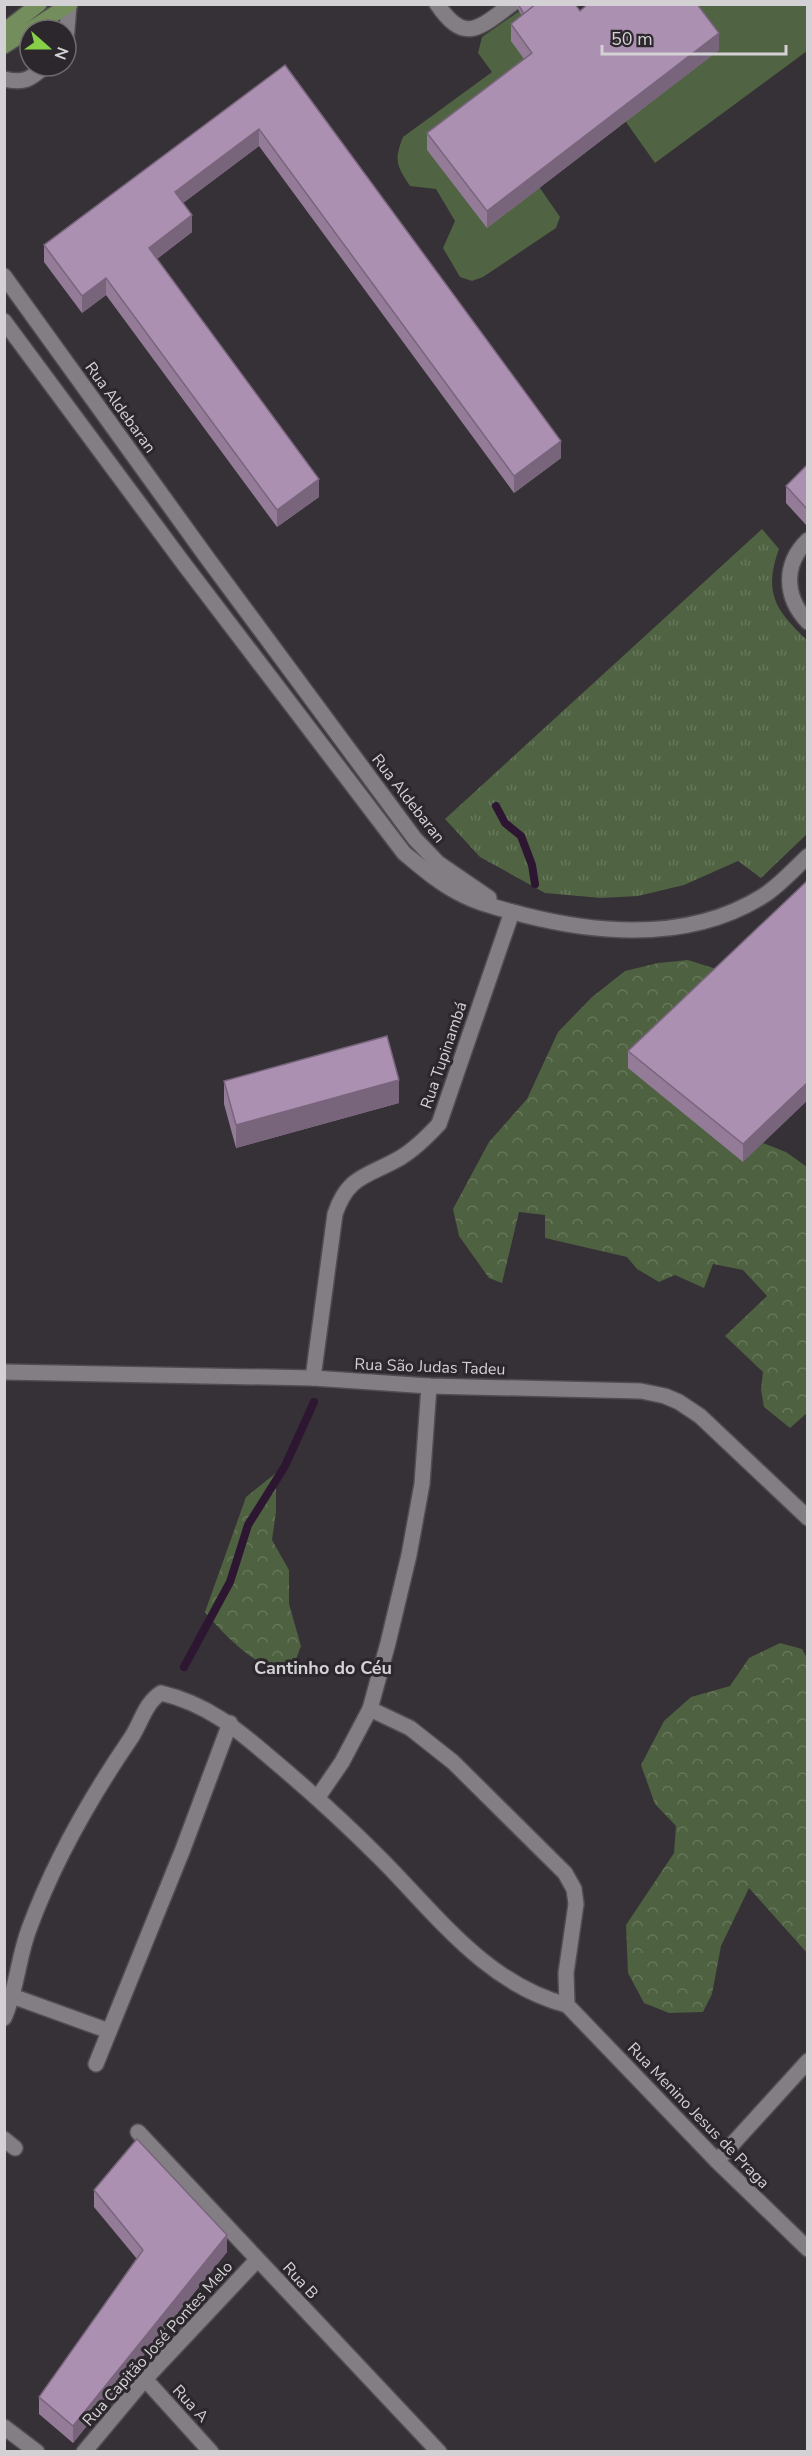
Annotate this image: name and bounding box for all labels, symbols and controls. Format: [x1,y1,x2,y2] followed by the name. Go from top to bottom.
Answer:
[18,18,78,78] north arrow
[602,18,786,56] scale bar
[611,27,653,51] text: 50 m
[49,43,73,63] text: N
[80,358,161,458] street label: Rua Aldebaran
[366,750,450,848] street label: Rua Aldebaran
[415,999,473,1112] street label: Rua Tupinambá
[354,1353,506,1381] street label: Rua São Judas Tadeu
[254,1656,392,1680] district label: Cantinho do Céu
[622,2038,774,2194] street label: Rua Menino Jesus de Praga
[78,2256,238,2431] street label: Rua Capitão José Pontes Melo
[278,2257,323,2304] street label: Rua B
[167,2380,214,2427] street label: Rua A

